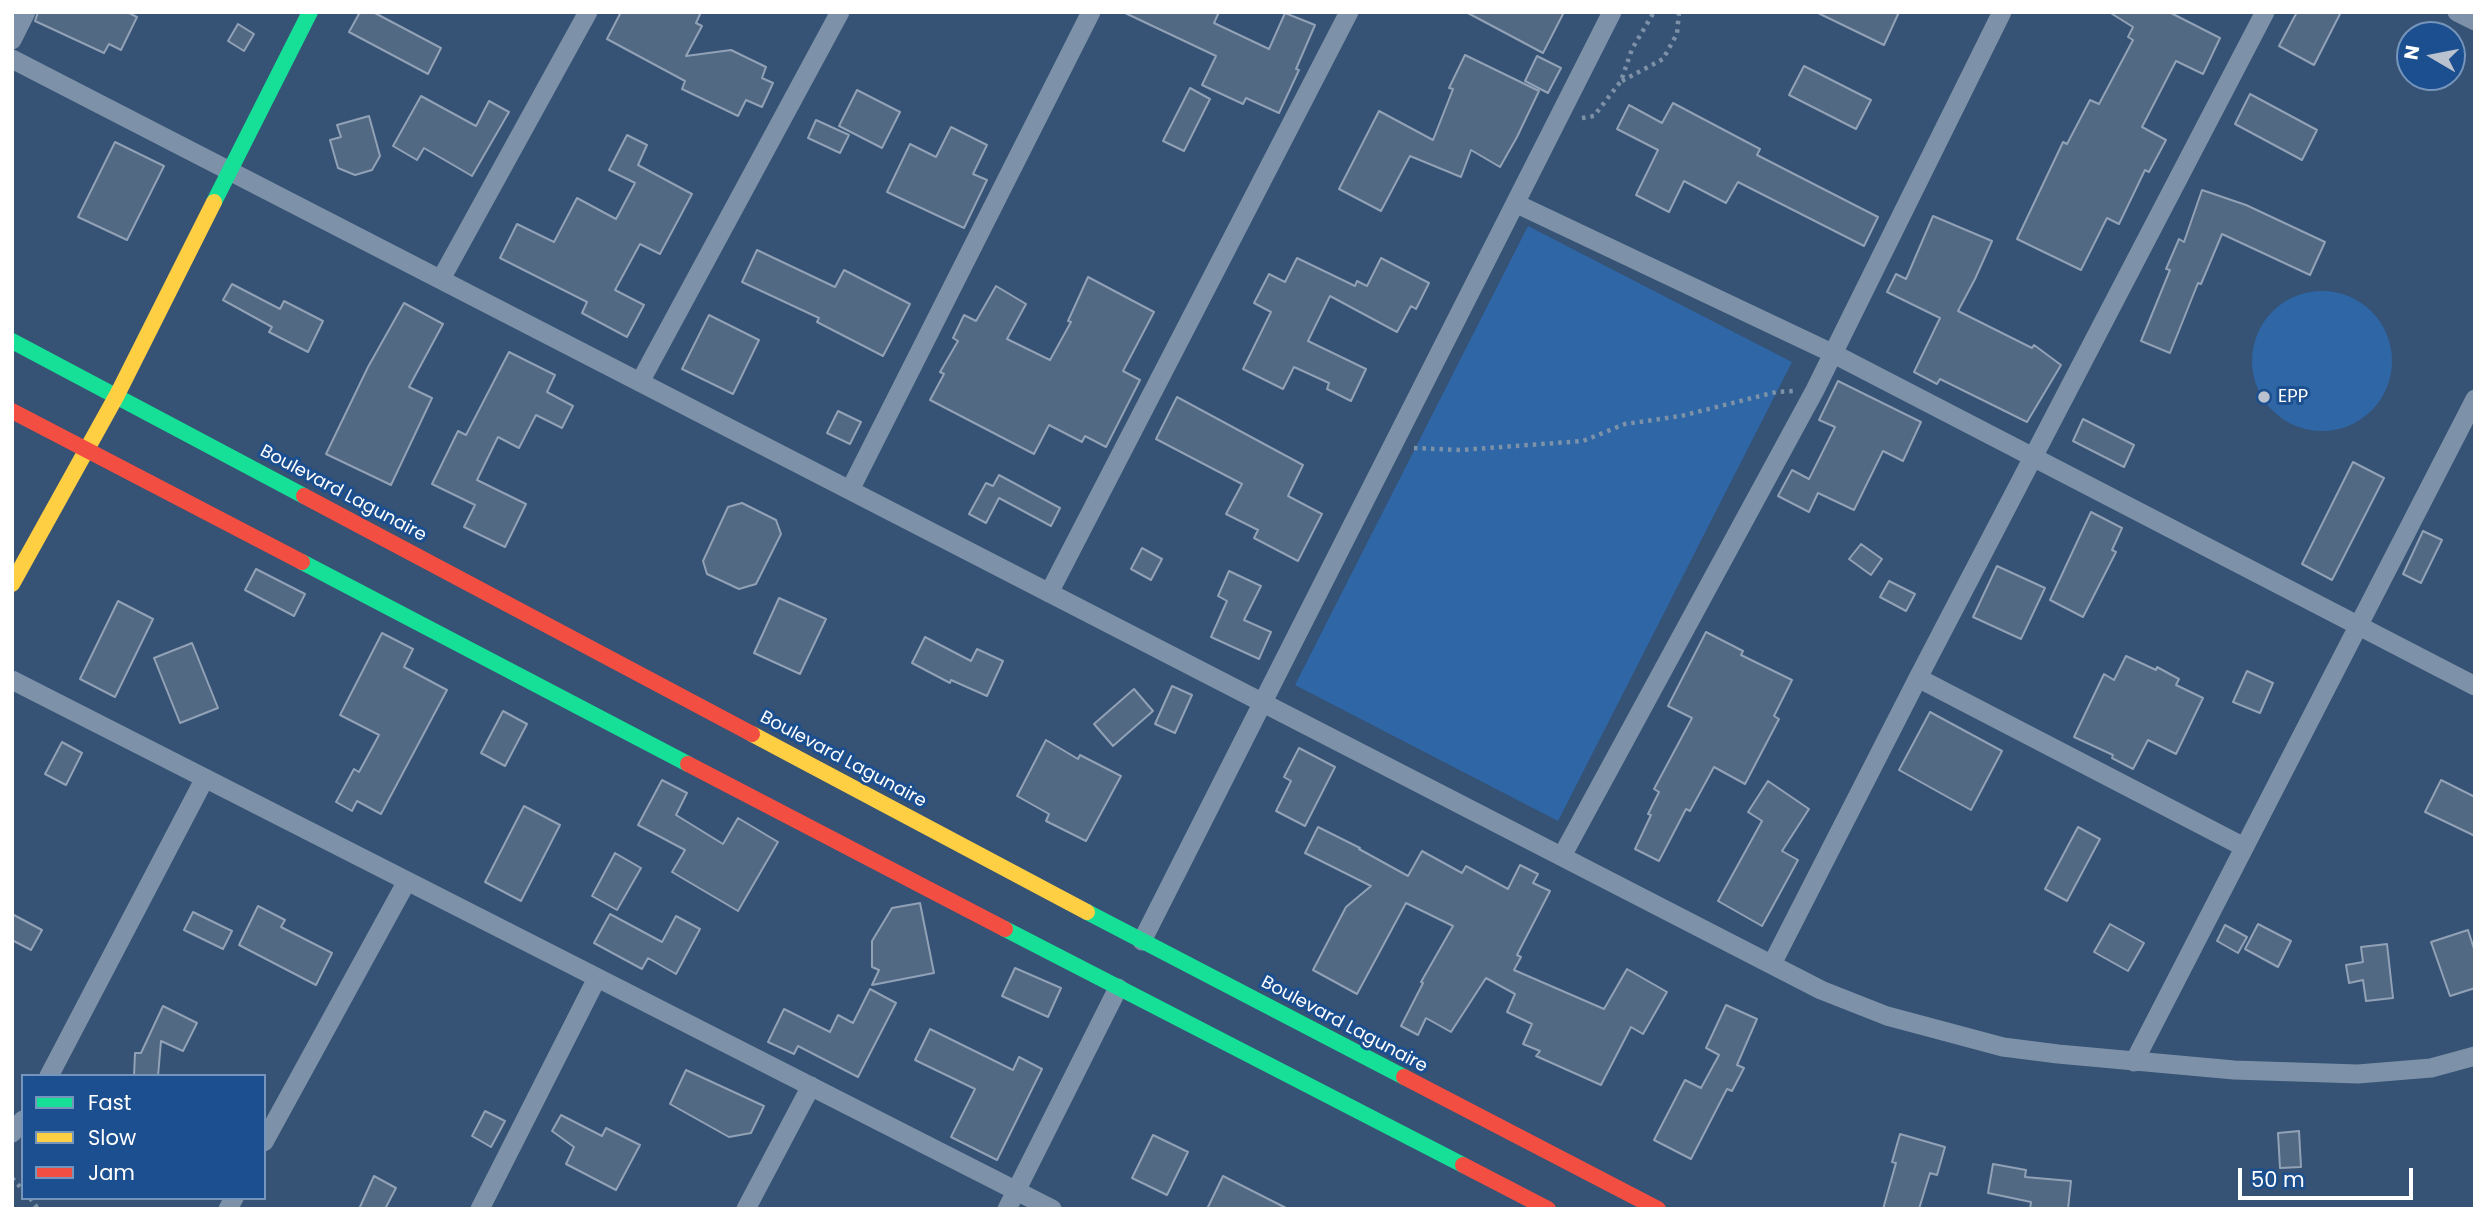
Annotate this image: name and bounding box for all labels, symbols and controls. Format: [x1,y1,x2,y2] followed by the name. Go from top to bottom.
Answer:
[2396,21,2466,91] north arrow
[2397,43,2426,62] text: N
[2278,386,2308,408] place label: EPP
[2256,389,2272,405] marker: EPP
[256,441,430,547] street label: Boulevard Lagunaire
[756,707,930,813] street label: Boulevard Lagunaire
[1257,972,1431,1078] street label: Boulevard Lagunaire
[21,1074,266,1200] legend
[88,1088,131,1117] text: Fast
[88,1123,136,1152] text: Slow
[2242,1154,2417,1198] scale bar
[88,1158,135,1187] text: Jam
[2251,1165,2305,1194] text: 50 m

